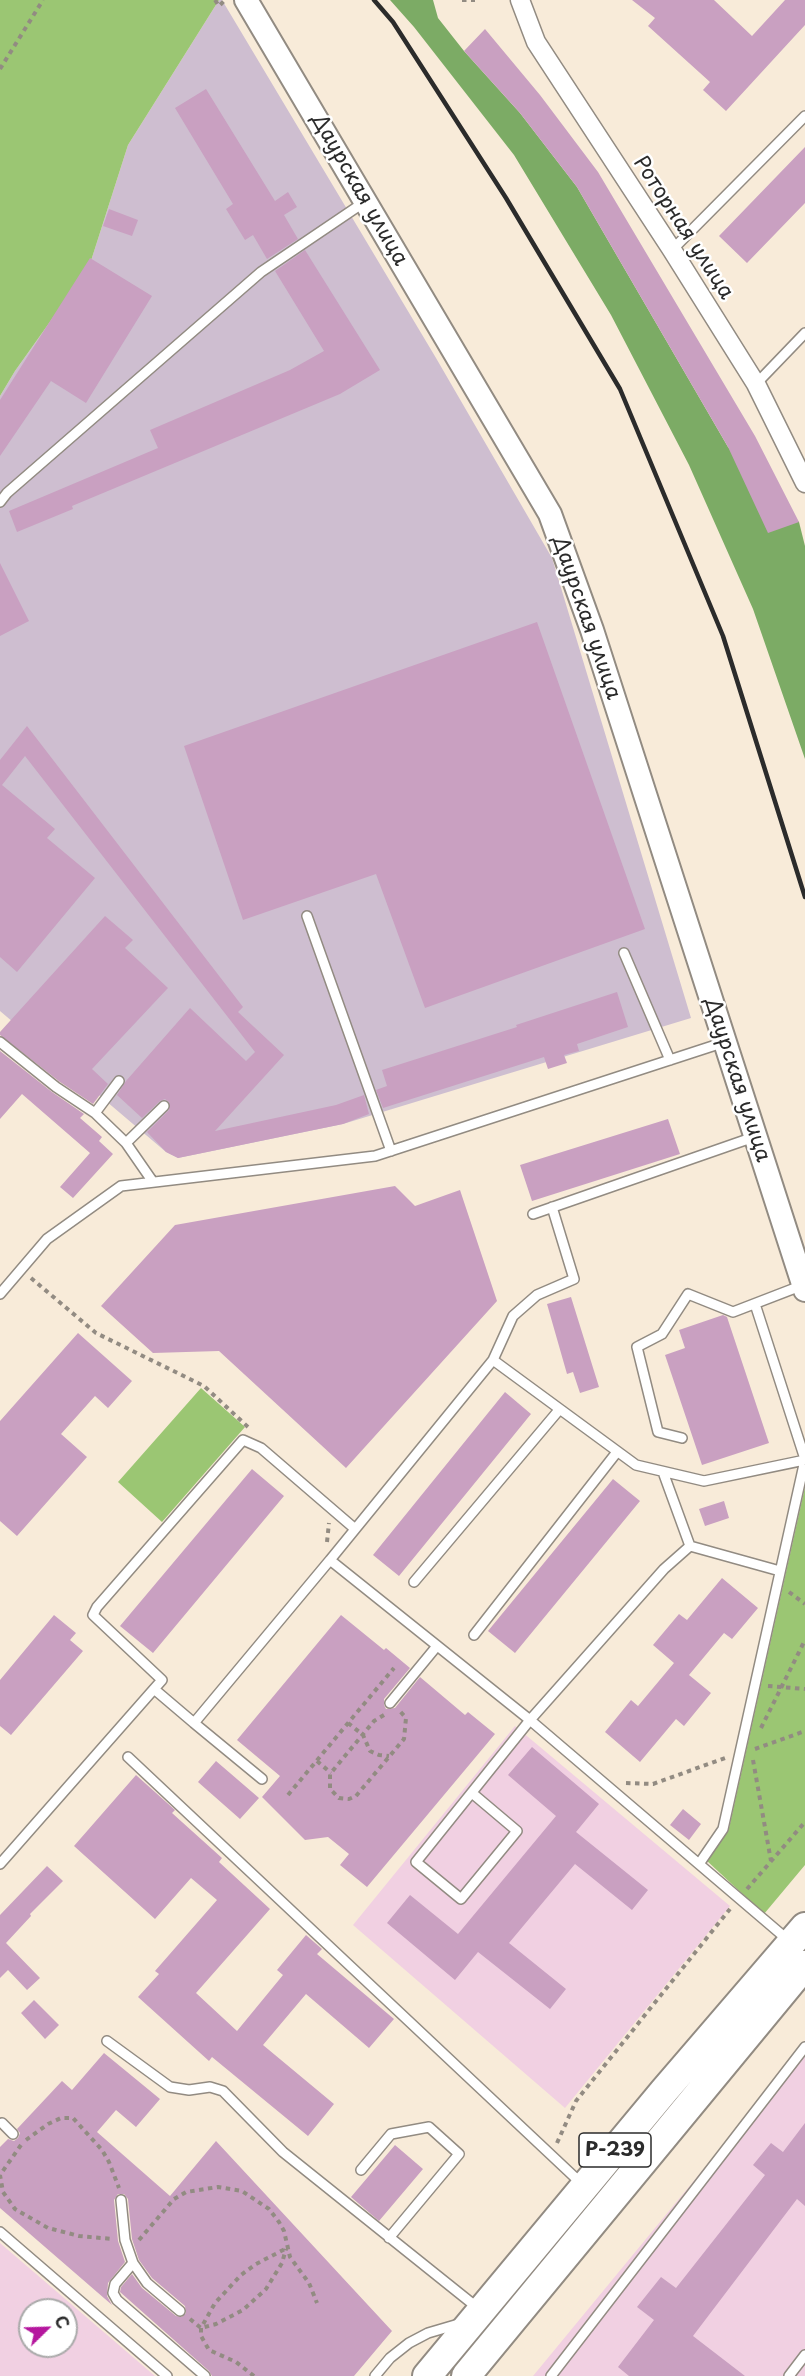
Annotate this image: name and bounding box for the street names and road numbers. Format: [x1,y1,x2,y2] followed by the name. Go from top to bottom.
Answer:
[305,110,413,270] street label: Даурская улица
[627,152,739,304] street label: Роторная улица
[546,533,626,703] street label: Даурская улица
[699,995,775,1165] street label: Даурская улица
[579,2133,651,2167] road number: Р-239

